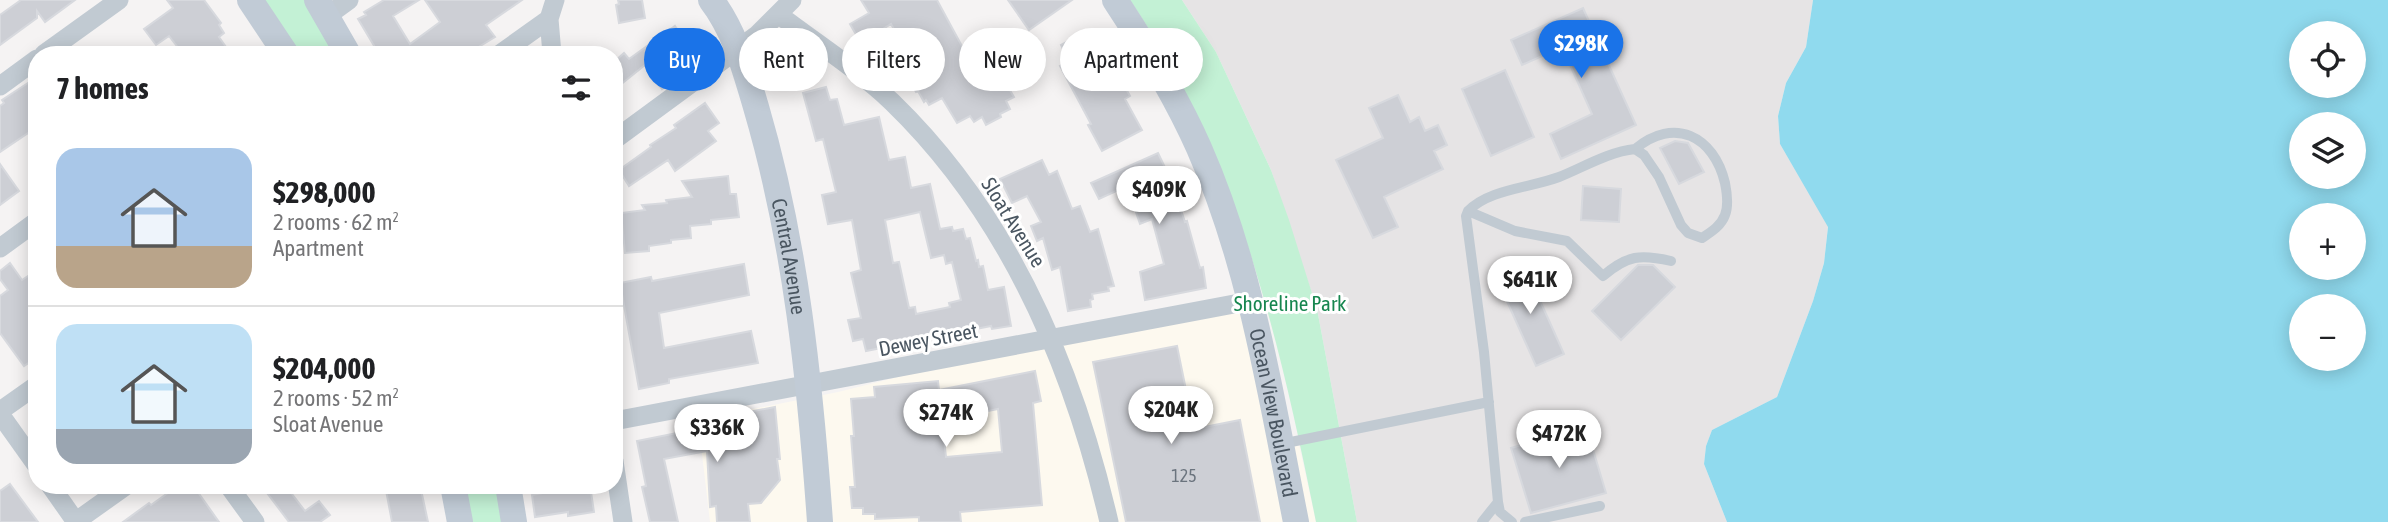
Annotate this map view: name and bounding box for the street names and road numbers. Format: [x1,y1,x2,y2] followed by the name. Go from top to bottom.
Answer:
[977,173,1051,271] street label: Sloat Avenue
[767,196,811,316] street label: Central Avenue
[876,318,980,360] street label: Dewey Street
[1245,326,1303,499] street label: Ocean View Boulevard

